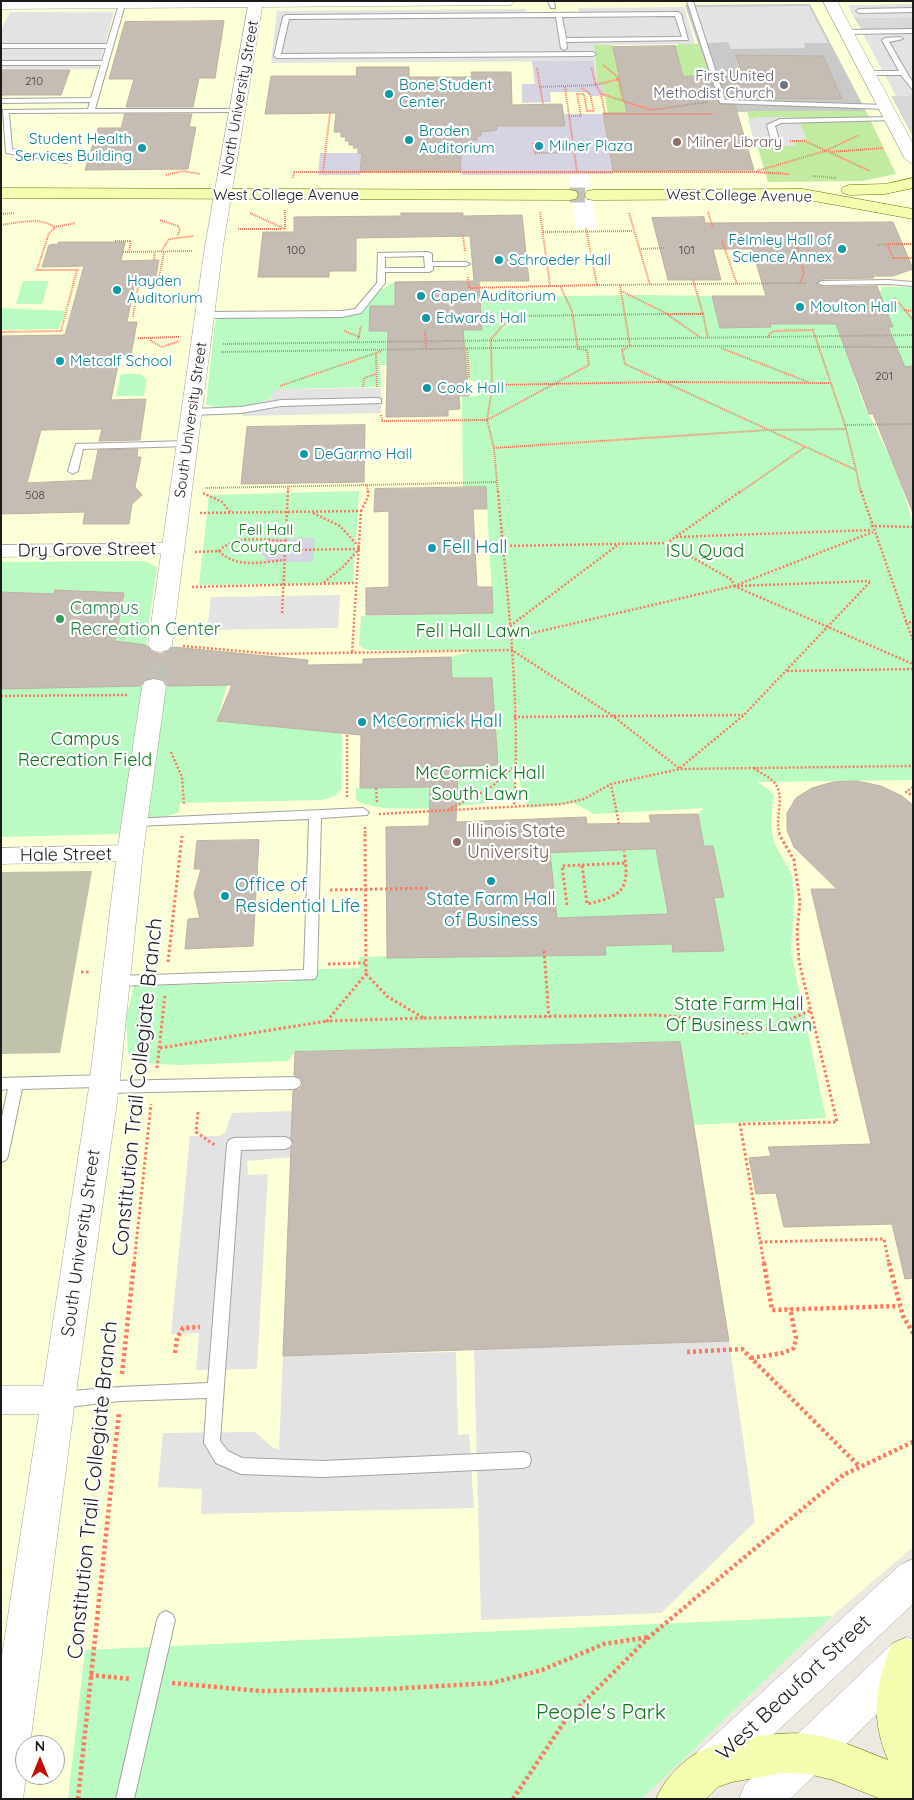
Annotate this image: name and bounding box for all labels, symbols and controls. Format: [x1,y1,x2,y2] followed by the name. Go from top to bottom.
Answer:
[217,19,263,177] street label: North University Street
[653,67,774,102] place label: First United Methodist Church
[25,74,43,88] house number: 210
[399,76,492,111] place label: Bone Student Center
[778,79,790,91] marker: First United Methodist Church
[383,88,395,100] marker: Bone Student Center
[419,122,495,157] place label: Braden Auditorium
[15,130,132,165] place label: Student Health Services Building
[687,133,782,151] place label: Milner Library
[403,134,415,146] marker: Braden Auditorium
[671,136,683,148] marker: Milner Library
[549,137,633,155] place label: Milner Plaza
[533,140,545,152] marker: Milner Plaza
[136,142,148,154] marker: Student Health Services Building
[213,186,359,204] street label: West College Avenue
[666,186,812,206] street label: West College Avenue
[728,231,832,266] place label: Felmley Hall of Science Annex
[287,243,305,257] house number: 100
[679,243,695,257] house number: 101
[836,243,848,255] marker: Felmley Hall of Science Annex
[509,251,611,269] place label: Schroeder Hall
[493,254,505,266] marker: Schroeder Hall
[127,272,203,307] place label: Hayden Auditorium
[111,284,123,296] marker: Hayden Auditorium
[431,287,556,305] place label: Capen Auditorium
[415,290,427,302] marker: Capen Auditorium
[810,298,897,316] place label: Moulton Hall
[794,301,806,313] marker: Moulton Hall
[436,309,526,327] place label: Edwards Hall
[420,312,432,324] marker: Edwards Hall
[171,341,211,499] street label: South University Street
[70,352,172,370] place label: Metcalf School
[54,355,66,367] marker: Metcalf School
[875,369,893,383] house number: 201
[437,379,504,397] place label: Cook Hall
[421,382,433,394] marker: Cook Hall
[314,445,413,463] place label: DeGarmo Hall
[298,448,310,460] marker: DeGarmo Hall
[25,488,45,502] house number: 508
[231,521,301,556] park label: Fell Hall Courtyard
[442,537,507,559] place label: Fell Hall
[18,538,156,562] street label: Dry Grove Street
[666,541,744,563] park label: ISU Quad
[426,542,438,554] marker: Fell Hall
[70,598,221,640] place label: Campus Recreation Center
[54,613,66,625] marker: Campus Recreation Center
[416,621,530,643] park label: Fell Hall Lawn
[372,711,502,733] place label: McCormick Hall
[356,716,368,728] marker: McCormick Hall
[18,729,152,772] park label: Campus Recreation Field
[415,763,545,806] park label: McCormick Hall South Lawn
[467,821,565,864] place label: Illinois State University
[451,836,463,848] marker: Illinois State University
[20,843,112,867] street label: Hale Street
[235,875,360,918] place label: Office of Residential Life
[485,875,497,887] marker: State Farm Hall of Business
[426,889,556,932] place label: State Farm Hall of Business
[219,890,231,902] marker: Office of Residential Life
[108,917,168,1257] street label: Constitution Trail Collegiate Branch
[666,994,812,1036] park label: State Farm Hall Of Business Lawn
[57,1148,105,1338] street label: South University Street
[63,1320,123,1660] street label: Constitution Trail Collegiate Branch
[711,1610,877,1766] street label: West Beaufort Street
[536,1700,666,1726] park label: People's Park
[15,1735,65,1785] north arrow
[35,1737,45,1755] text: N

